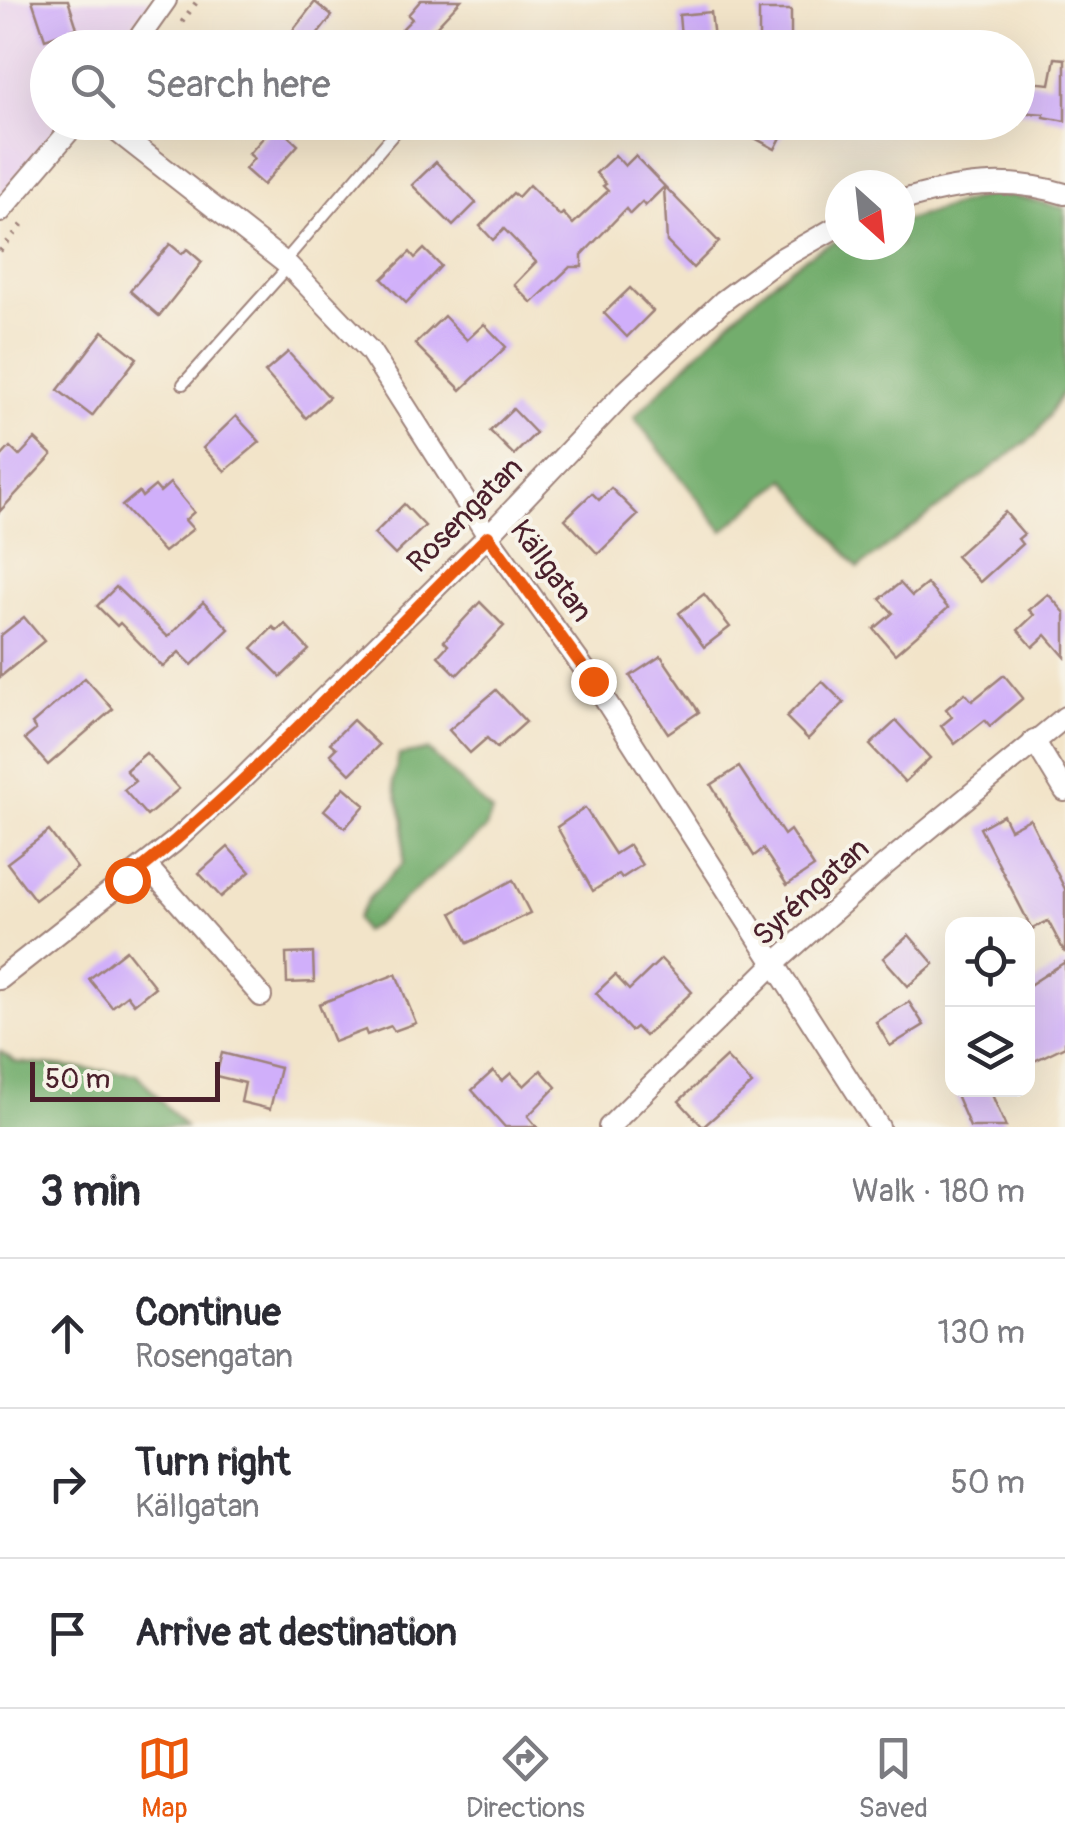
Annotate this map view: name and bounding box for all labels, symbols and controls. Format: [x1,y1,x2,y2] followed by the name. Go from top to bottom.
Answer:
[30,30,1035,140] search box
[65,58,120,113] icon: search
[145,61,331,109] text: Search here
[825,170,915,260] north arrow
[399,449,531,581] street label: Rosengatan
[502,513,600,629] street label: Källgatan
[571,659,617,705] route end
[745,830,877,954] street label: Syréngatan
[105,858,151,904] route start
[945,917,1035,1097] map controls
[945,917,1035,1007] button: locate
[945,1007,1035,1097] button: layers
[30,1057,220,1102] scale bar
[45,1062,110,1097] text: 50 m
[40,1166,141,1218] text: 3 min
[852,1172,1025,1212] text: Walk · 180 m
[135,1289,281,1337] text: Continue
[40,1306,95,1361] icon: ahead
[937,1313,1025,1353] text: 130 m
[135,1337,293,1377] text: Rosengatan
[135,1439,290,1487] text: Turn right
[40,1456,95,1511] icon: right
[950,1463,1025,1503] text: 50 m
[135,1487,260,1527] text: Källgatan
[40,1606,95,1661] icon: arrive
[135,1609,457,1657] text: Arrive at destination
[137,1731,192,1826] tab: Map
[466,1731,585,1826] tab: Directions
[859,1731,928,1826] tab: Saved

